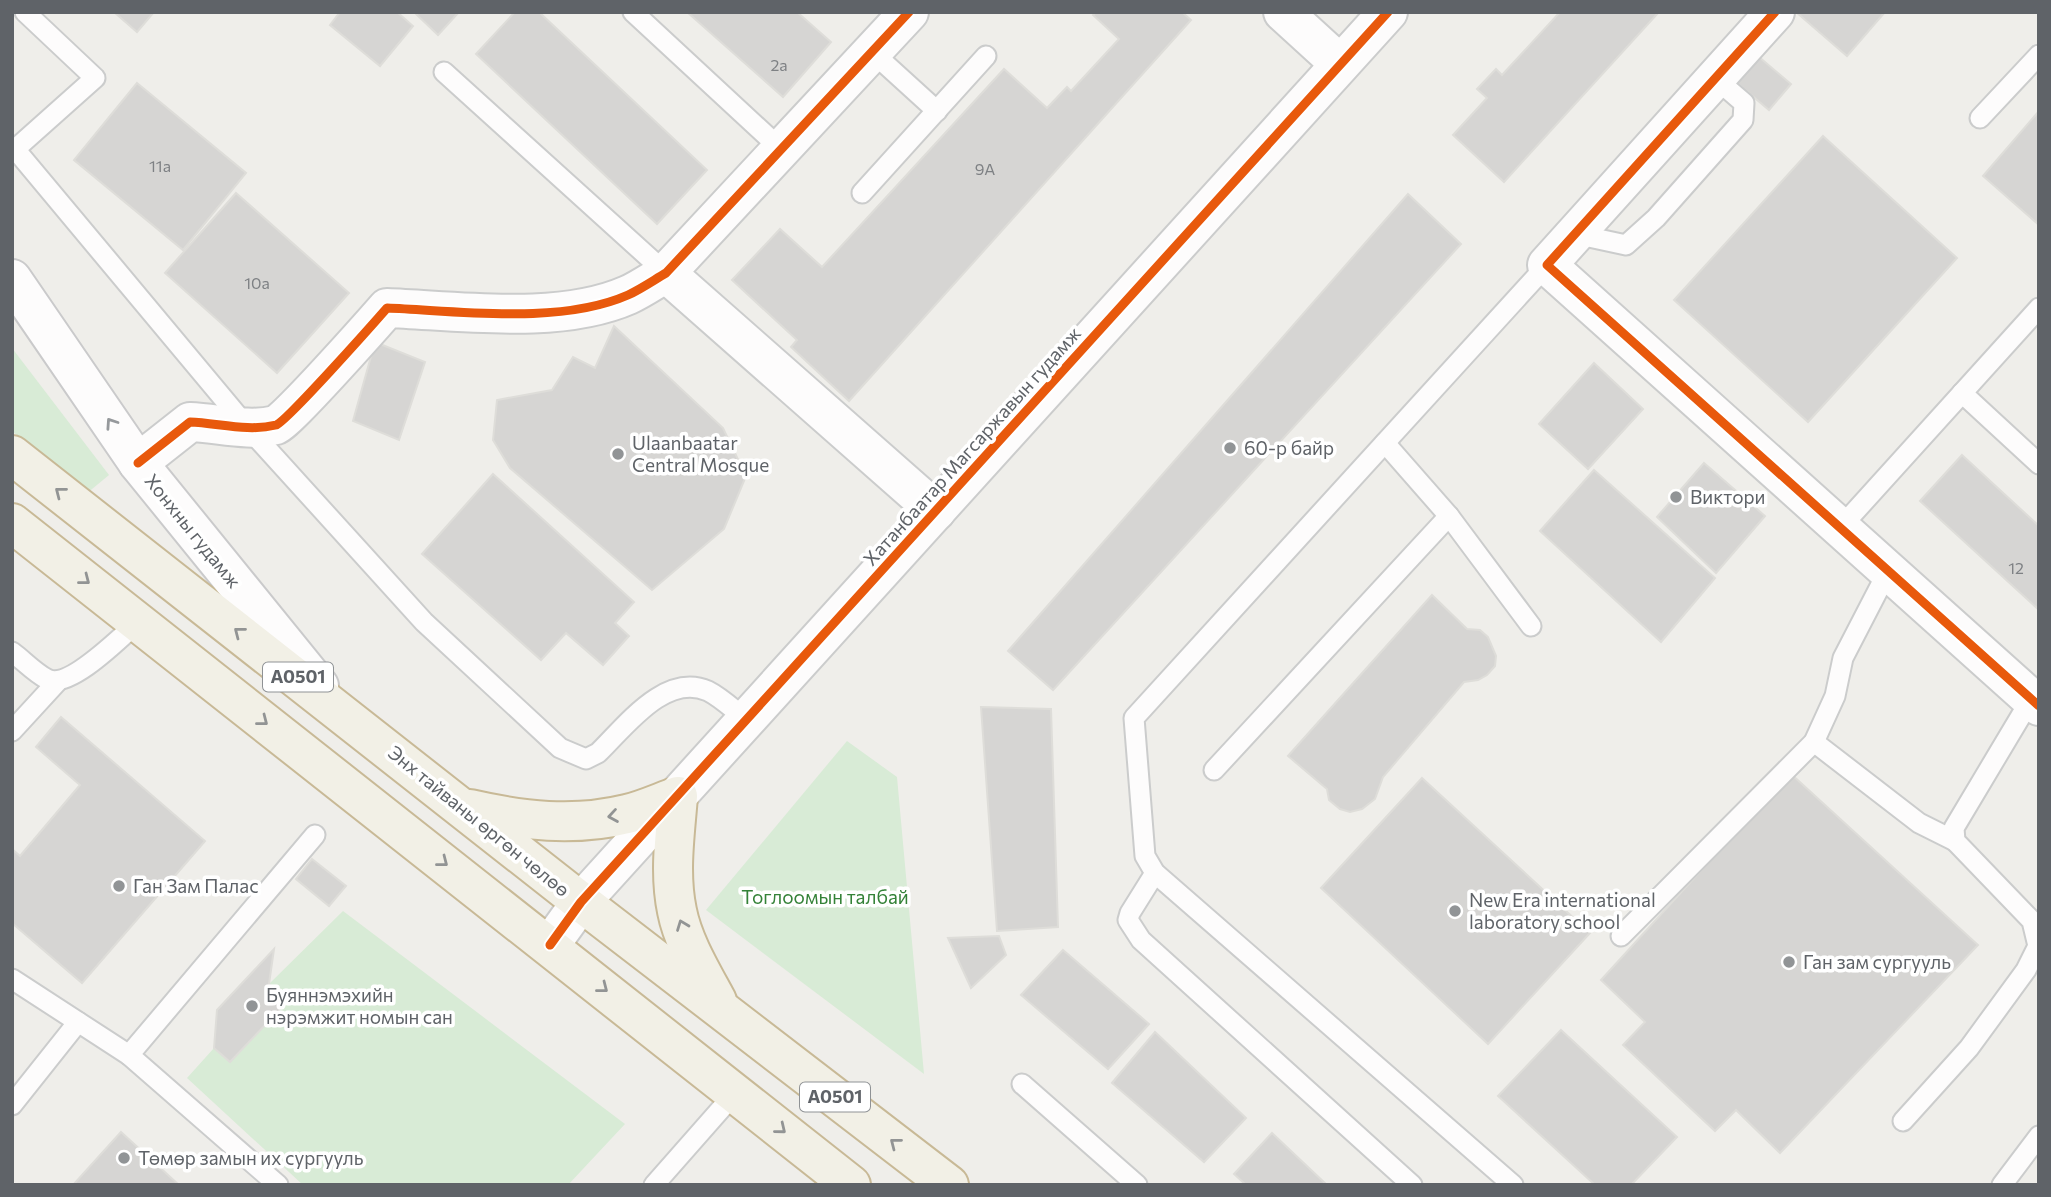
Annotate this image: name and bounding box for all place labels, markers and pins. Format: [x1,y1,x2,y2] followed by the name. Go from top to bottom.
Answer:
[632,431,769,476] place label: Ulaanbaatar Central Mosque
[1244,436,1334,459] place label: 60-р байр
[1222,440,1238,456] marker: 60-р байр
[610,446,626,462] marker: Ulaanbaatar Central Mosque
[1690,485,1766,508] place label: Виктори
[1668,489,1684,505] marker: Виктори
[133,874,259,897] place label: Ган Зам Палас
[111,878,127,894] marker: Ган Зам Палас
[1469,888,1656,933] place label: New Era international laboratory school
[1447,903,1463,919] marker: New Era international laboratory school
[1803,950,1951,973] place label: Ган зам сургууль
[1781,954,1797,970] marker: Ган зам сургууль
[266,983,453,1028] place label: Буяннэмэхийн нэрэмжит номын сан
[244,998,260,1014] marker: Буяннэмэхийн нэрэмжит номын сан
[138,1146,364,1169] place label: Төмөр замын их сургууль
[116,1150,132,1166] marker: Төмөр замын их сургууль

